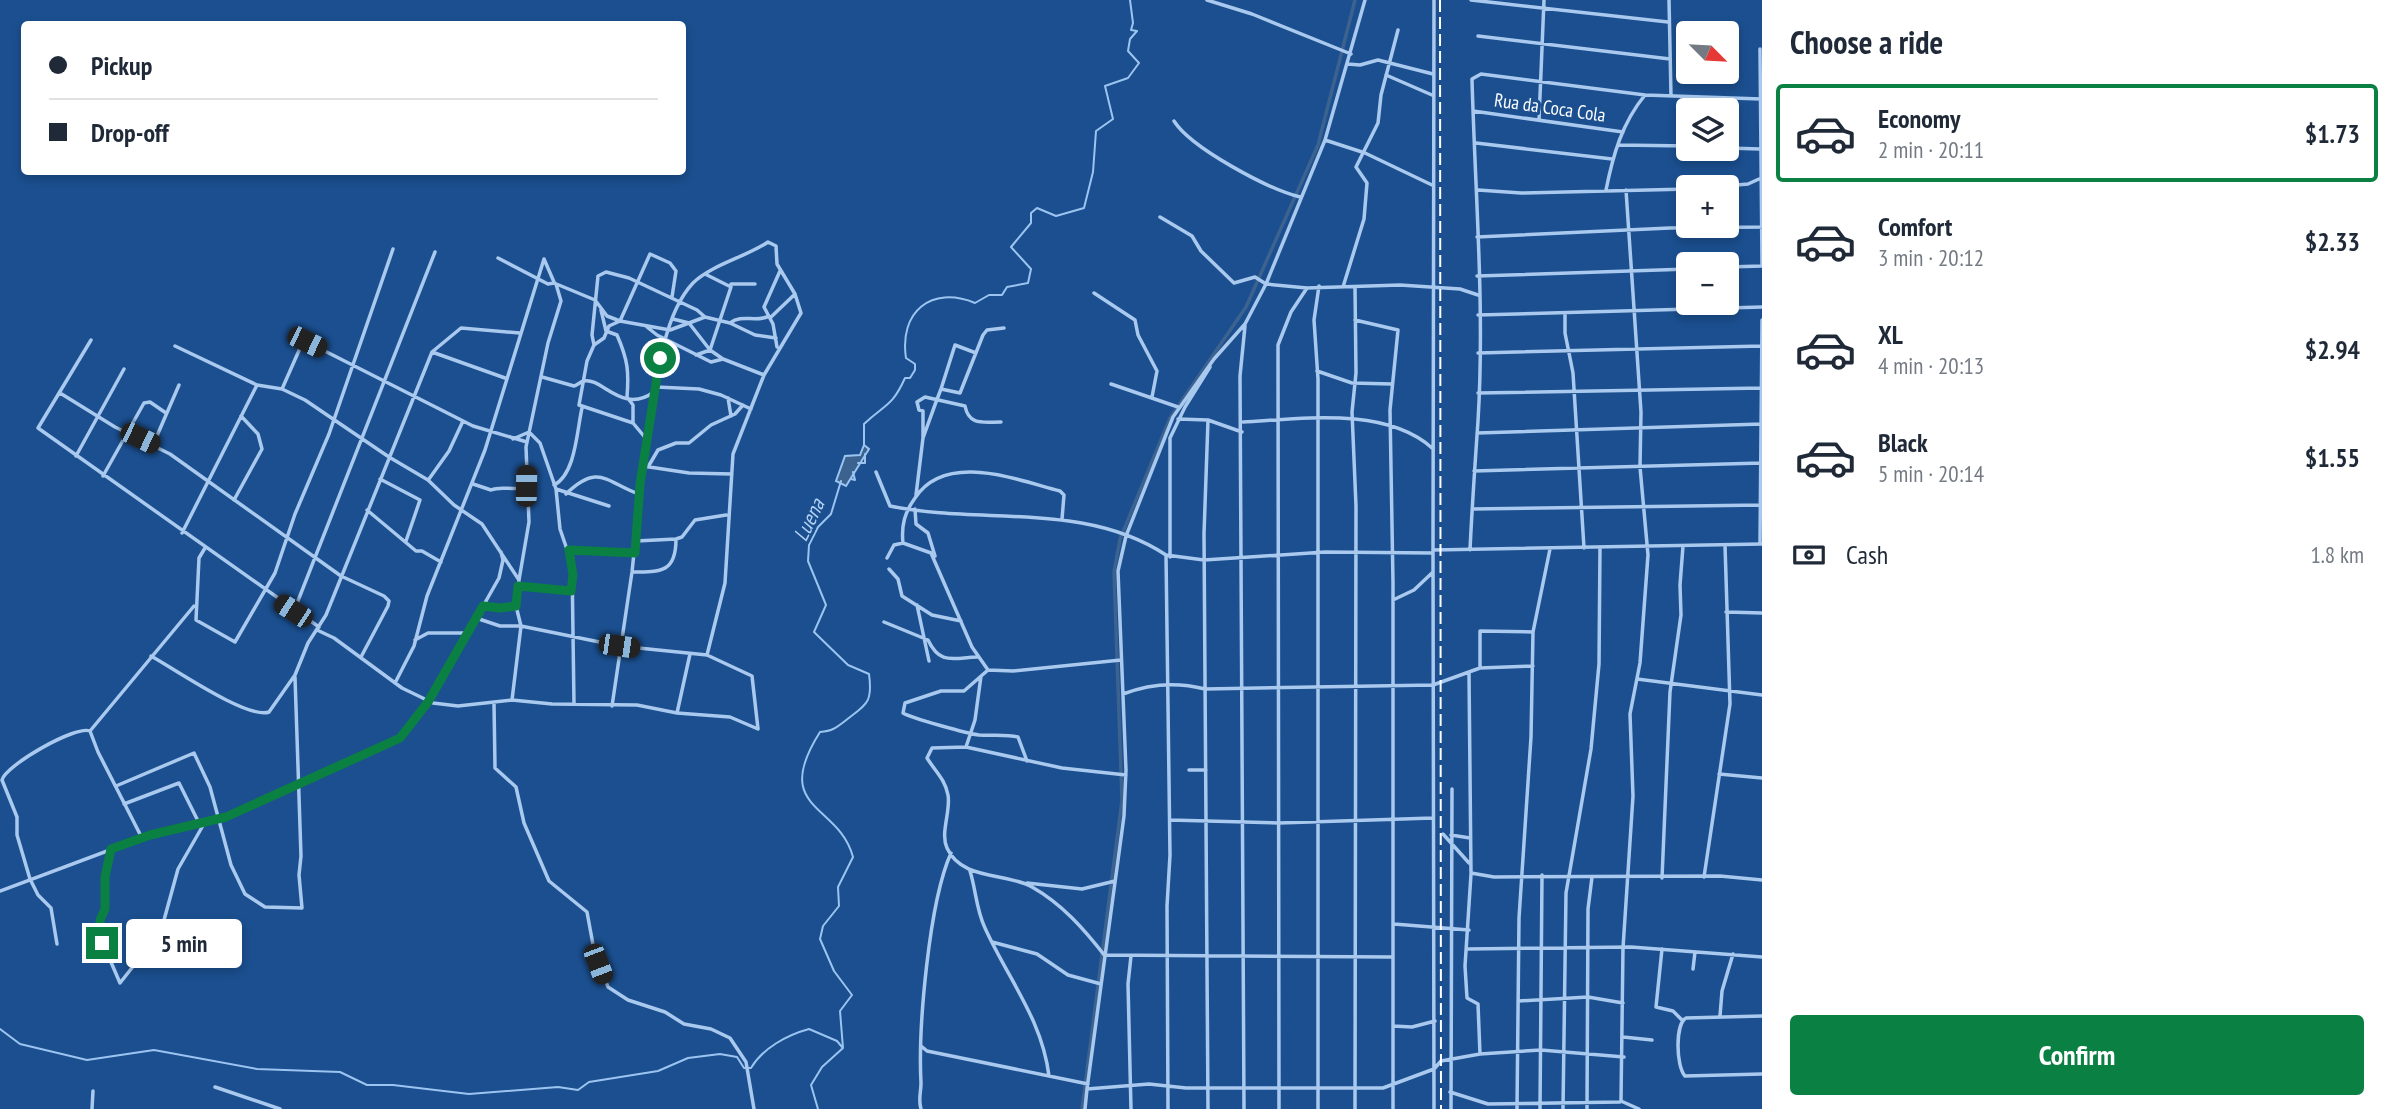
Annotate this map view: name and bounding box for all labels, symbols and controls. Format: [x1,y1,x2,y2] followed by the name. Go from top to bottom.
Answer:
[1676,21,1740,84] north arrow
[1676,21,1739,315] map controls
[1790,21,1943,63] text: Choose a ride
[91,49,152,82] text: Pickup
[1493,87,1607,127] street label: Rua da Coca Cola
[1676,98,1739,161] button: layers
[1794,102,1857,165] icon: car
[1878,102,1960,135] text: Economy
[91,116,169,149] text: Drop-off
[2305,117,2360,150] text: $1.73
[1878,135,1984,164] text: 2 min · 20:11
[1676,175,1739,238] button: +
[1794,210,1857,273] icon: car
[1878,210,1952,243] text: Comfort
[2305,225,2360,258] text: $2.33
[1878,243,1984,272] text: 3 min · 20:12
[1676,252,1739,315] button: −
[1794,318,1857,381] icon: car
[1878,318,1903,351] text: XL
[284,323,331,361] car
[2305,333,2360,366] text: $2.94
[644,342,676,374] route start
[1878,351,1984,380] text: 4 min · 20:13
[117,419,164,457] car
[1794,426,1857,489] icon: car
[1878,426,1928,459] text: Black
[2305,441,2360,474] text: $1.55
[1878,459,1984,488] text: 5 min · 20:14
[516,465,537,507] car
[787,493,831,545] water label: Luena
[1790,536,1828,574] icon: cash
[1846,538,1888,571] text: Cash
[2310,540,2364,569] text: 1.8 km
[270,591,317,631] car
[597,633,642,659] car
[126,918,242,968] callout: 5 min
[86,927,118,959] route end
[161,929,207,958] text: 5 min
[581,941,616,987] car
[1790,1015,2364,1095] button: Confirm

